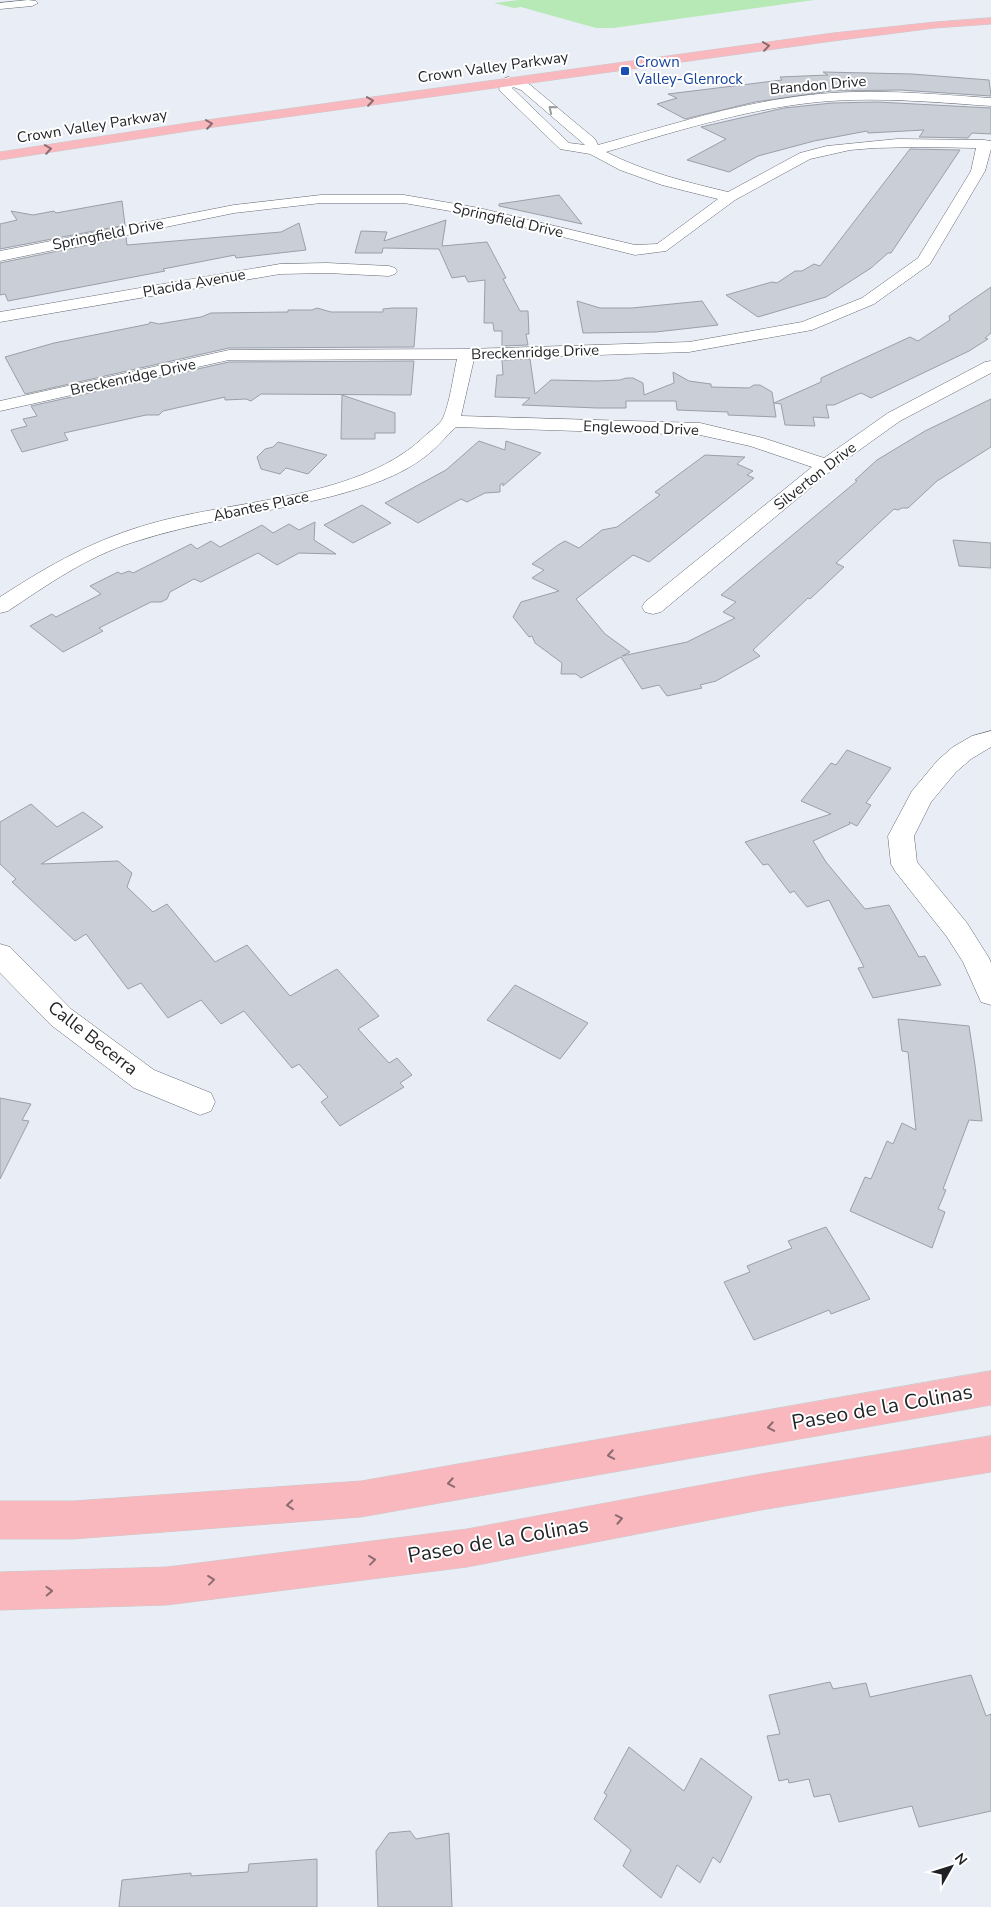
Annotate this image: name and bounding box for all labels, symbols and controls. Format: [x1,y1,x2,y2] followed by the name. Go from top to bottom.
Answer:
[762,41,770,52] one-way arrow
[416,46,570,87] street label: Crown Valley Parkway
[634,52,743,89] place label: Crown Valley-Glenrock
[619,65,631,77] marker: Crown Valley-Glenrock
[769,71,867,99] street label: Brandon Drive
[365,97,374,107] one-way arrow
[15,104,169,148] street label: Crown Valley Parkway
[549,106,558,115] one-way arrow
[205,119,213,130] one-way arrow
[44,144,52,154] one-way arrow
[451,198,565,242] street label: Springfield Drive
[51,213,165,255] street label: Springfield Drive
[141,264,247,302] street label: Placida Avenue
[471,340,599,364] street label: Breckenridge Drive
[68,354,198,400] street label: Breckenridge Drive
[583,416,699,440] street label: Englewood Drive
[770,437,860,515] street label: Silverton Drive
[211,486,311,526] street label: Abantes Place
[43,995,143,1081] street label: Calle Becerra
[789,1377,975,1437] street label: Paseo de la Colinas
[766,1421,775,1431] one-way arrow
[606,1450,615,1460] one-way arrow
[446,1478,455,1488] one-way arrow
[285,1499,293,1510] one-way arrow
[405,1510,591,1570] street label: Paseo de la Colinas
[614,1514,623,1525] one-way arrow
[368,1556,376,1566] one-way arrow
[207,1575,215,1586] one-way arrow
[45,1586,53,1596] one-way arrow
[926,1842,976,1892] north arrow
[950,1849,971,1869] text: N

